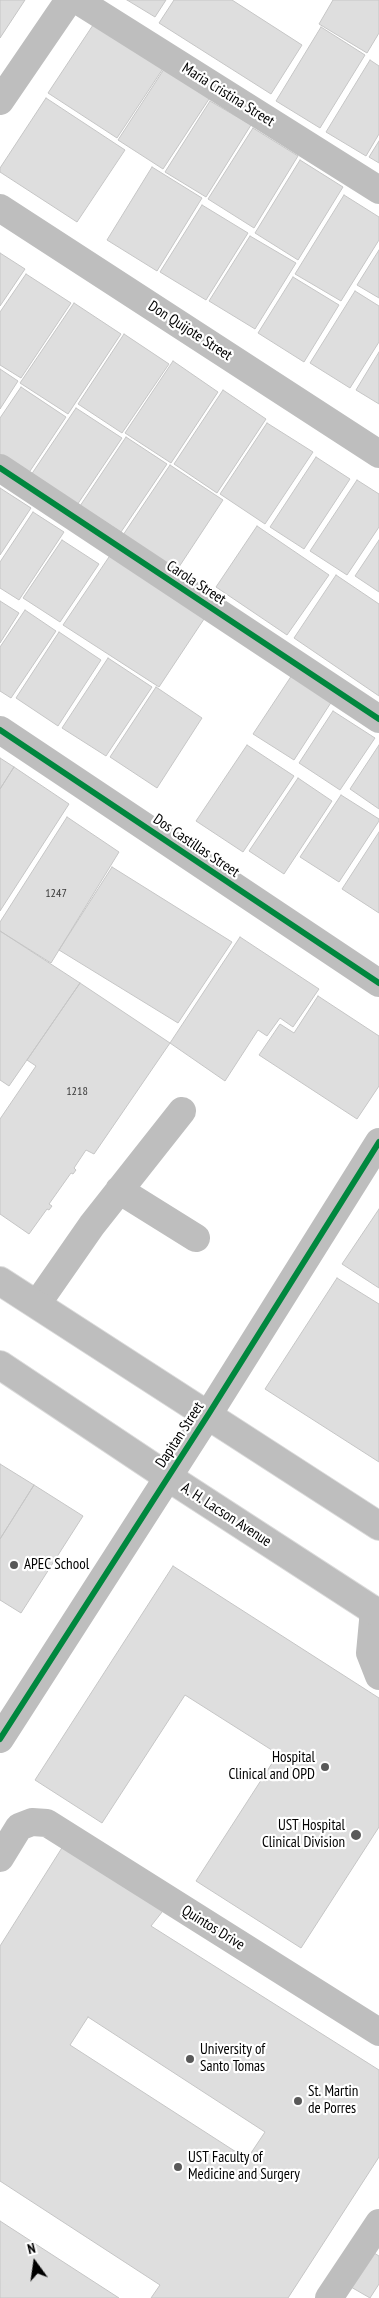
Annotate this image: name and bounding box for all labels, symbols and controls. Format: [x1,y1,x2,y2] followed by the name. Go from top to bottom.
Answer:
[179,59,277,131] street label: Maria Cristina Street
[145,297,235,365] street label: Don Quijote Street
[163,557,229,609] street label: Carola Street
[150,811,242,881] street label: Dos Castillas Street
[45,887,67,901] house number: 1247
[66,1085,88,1099] house number: 1218
[152,1399,208,1471] street label: Dapitan Street
[178,1479,274,1551] street label: A. H. Lacson Avenue
[24,1556,89,1574] place label: APEC School
[8,1559,20,1571] marker: APEC School
[228,1749,315,1784] place label: Hospital Clinical and OPD
[319,1761,331,1773] marker: Hospital Clinical and OPD
[262,1817,345,1852] place label: UST Hospital Clinical Division
[349,1828,363,1842] marker: UST Hospital Clinical Division
[178,1902,248,1954] street label: Quintos Drive
[200,2041,265,2076] place label: University of Santo Tomas
[184,2053,196,2065] marker: University of Santo Tomas
[308,2083,358,2118] place label: St. Martin de Porres
[292,2095,304,2107] marker: St. Martin de Porres
[188,2149,300,2184] place label: UST Faculty of Medicine and Surgery
[172,2161,184,2173] marker: UST Faculty of Medicine and Surgery
[10,2238,60,2288] north arrow
[26,2239,37,2258] text: N

